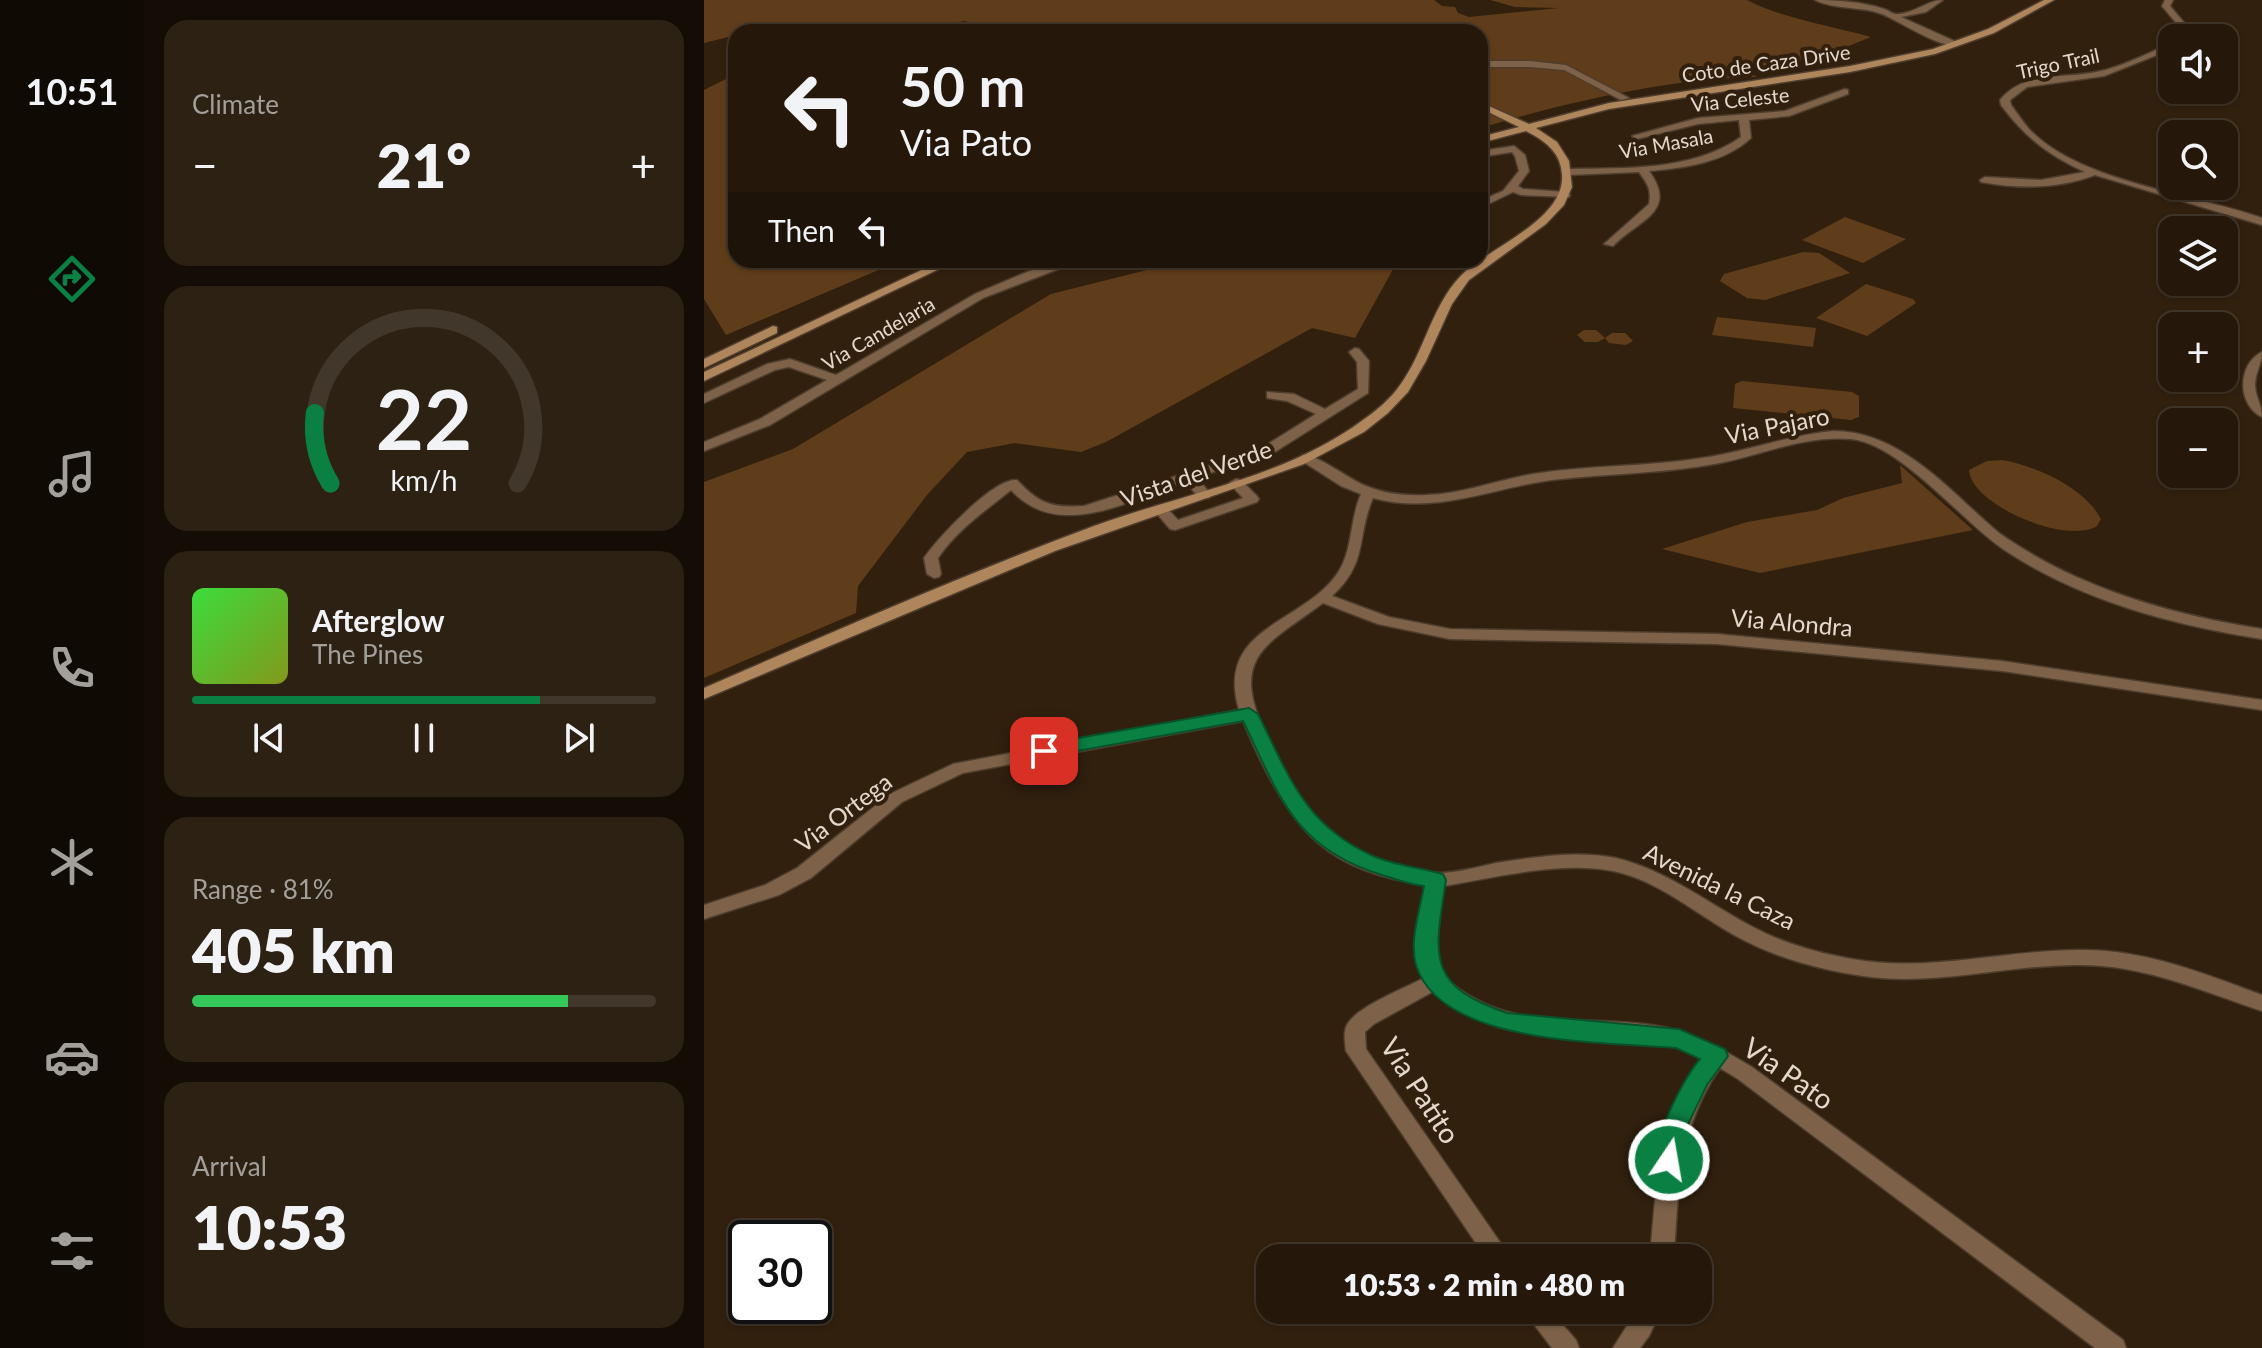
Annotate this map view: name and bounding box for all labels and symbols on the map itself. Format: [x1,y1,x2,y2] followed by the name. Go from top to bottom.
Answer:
[1680,39,1852,87] street label: Coto de Caza Drive
[2014,43,2102,83] street label: Trigo Trail
[1690,82,1790,116] street label: Via Celeste
[1617,123,1715,163] street label: Via Masala
[817,291,939,375] street label: Via Candelaria
[1722,401,1832,449] street label: Via Pajaro
[1117,434,1275,512] street label: Vista del Verde
[1730,602,1854,642] street label: Via Alondra
[1010,717,1078,785] pin
[789,766,897,858] street label: Via Ortega
[1639,837,1801,935] street label: Avenida la Caza
[1374,1030,1468,1150] street label: Via Patito
[1737,1030,1841,1116] street label: Via Pato
[1627,1118,1711,1202] position arrow
[728,1220,832,1324] speed limit sign: 30

